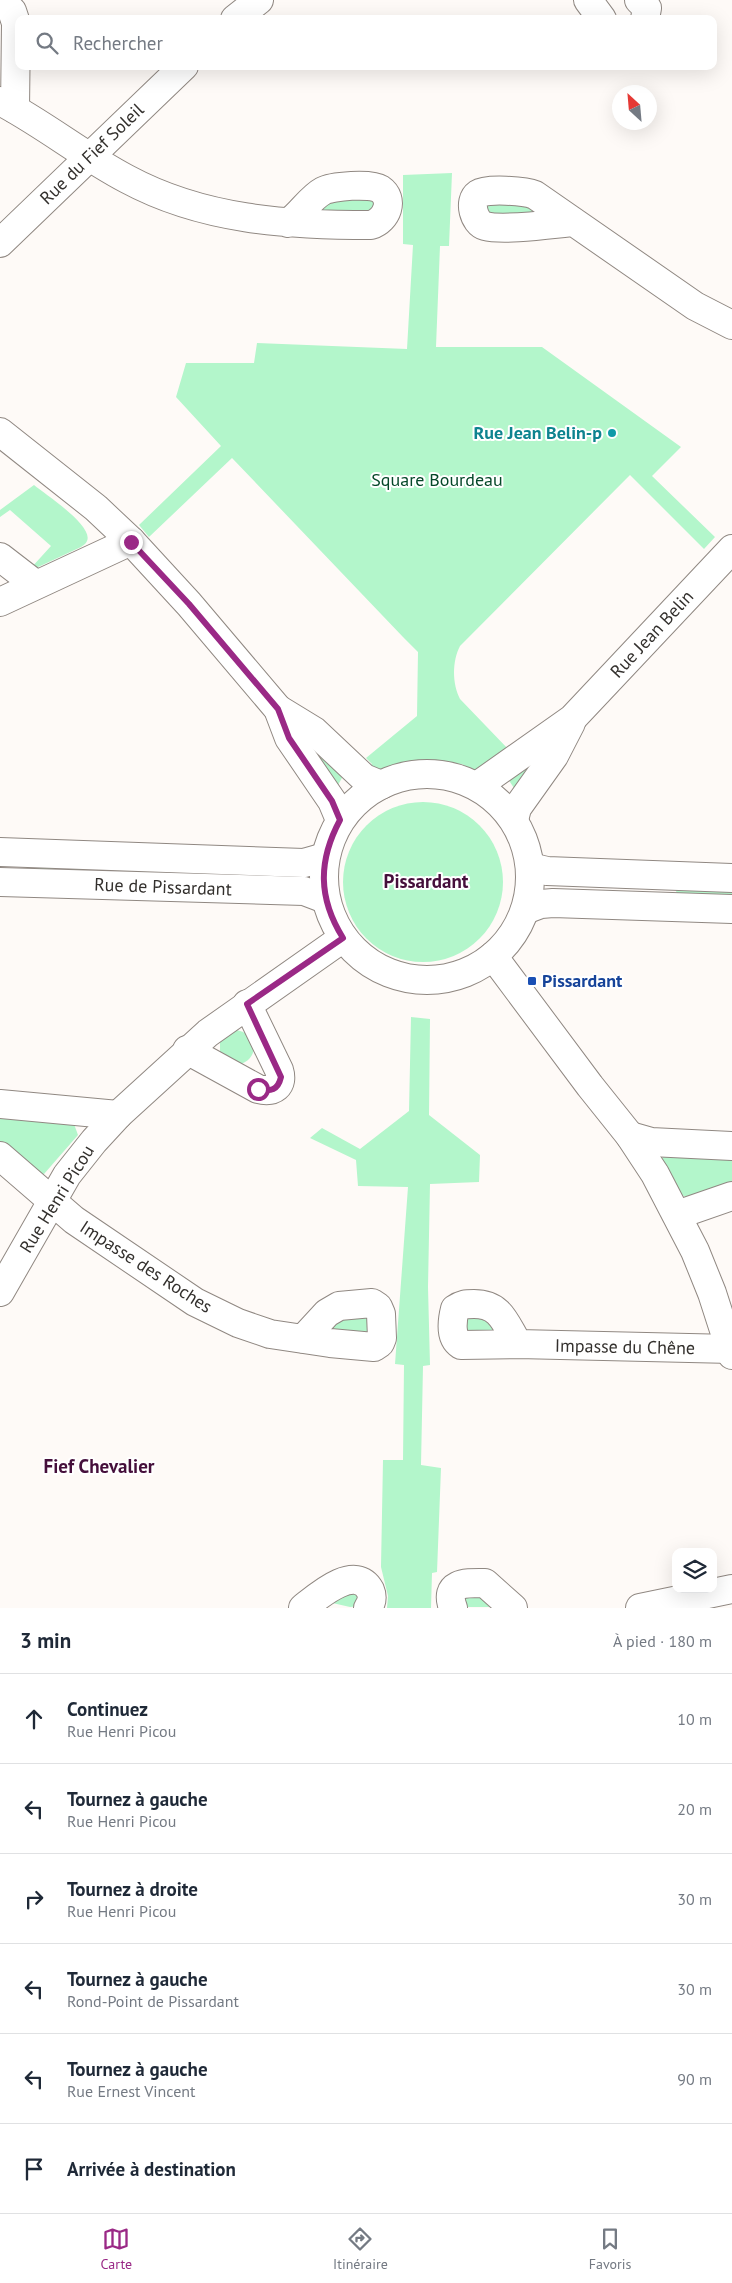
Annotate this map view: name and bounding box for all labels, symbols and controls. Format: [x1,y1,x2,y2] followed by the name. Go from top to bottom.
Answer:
[15,15,717,70] search box
[33,29,61,57] icon: search
[73,31,163,55] text: Rechercher
[612,85,657,130] north arrow
[35,98,149,209] street label: Rue du Fief Soleil
[473,421,602,444] place label: Rue Jean Belin-p
[606,427,618,439] marker: Rue Jean Belin-p
[371,468,503,491] park label: Square Bourdeau
[120,531,143,554] route end
[605,585,698,682] street label: Rue Jean Belin
[384,869,469,893] district label: Pissardant
[94,873,232,900] street label: Rue de Pissardant
[542,969,623,992] place label: Pissardant
[526,975,538,987] marker: Pissardant
[247,1078,270,1101] route start
[14,1140,99,1257] street label: Rue Henri Picou
[76,1215,217,1318] street label: Impasse des Roches
[555,1334,695,1359] street label: Impasse du Chêne
[44,1454,155,1478] district label: Fief Chevalier
[672,1548,717,1593] map controls
[672,1548,717,1593] button: layers
[20,1627,71,1654] text: 3 min
[613,1631,712,1651] text: À pied · 180 m
[67,1697,148,1721] text: Continuez
[20,1705,48,1733] icon: ahead
[677,1709,712,1729] text: 10 m
[67,1721,176,1741] text: Rue Henri Picou
[67,1787,208,1811] text: Tournez à gauche
[20,1795,48,1823] icon: left
[677,1799,712,1819] text: 20 m
[67,1811,176,1831] text: Rue Henri Picou
[67,1877,198,1901] text: Tournez à droite
[20,1885,48,1913] icon: right
[677,1889,712,1909] text: 30 m
[67,1901,176,1921] text: Rue Henri Picou
[67,1967,208,1991] text: Tournez à gauche
[20,1975,48,2003] icon: left
[677,1979,712,1999] text: 30 m
[67,1991,239,2011] text: Rond-Point de Pissardant
[67,2057,208,2081] text: Tournez à gauche
[20,2065,48,2093] icon: left
[677,2069,712,2089] text: 90 m
[67,2081,196,2101] text: Rue Ernest Vincent
[20,2155,48,2183] icon: arrive
[67,2157,236,2181] text: Arrivée à destination
[101,2225,132,2273] tab: Carte
[333,2225,388,2273] tab: Itinéraire
[589,2225,631,2273] tab: Favoris

